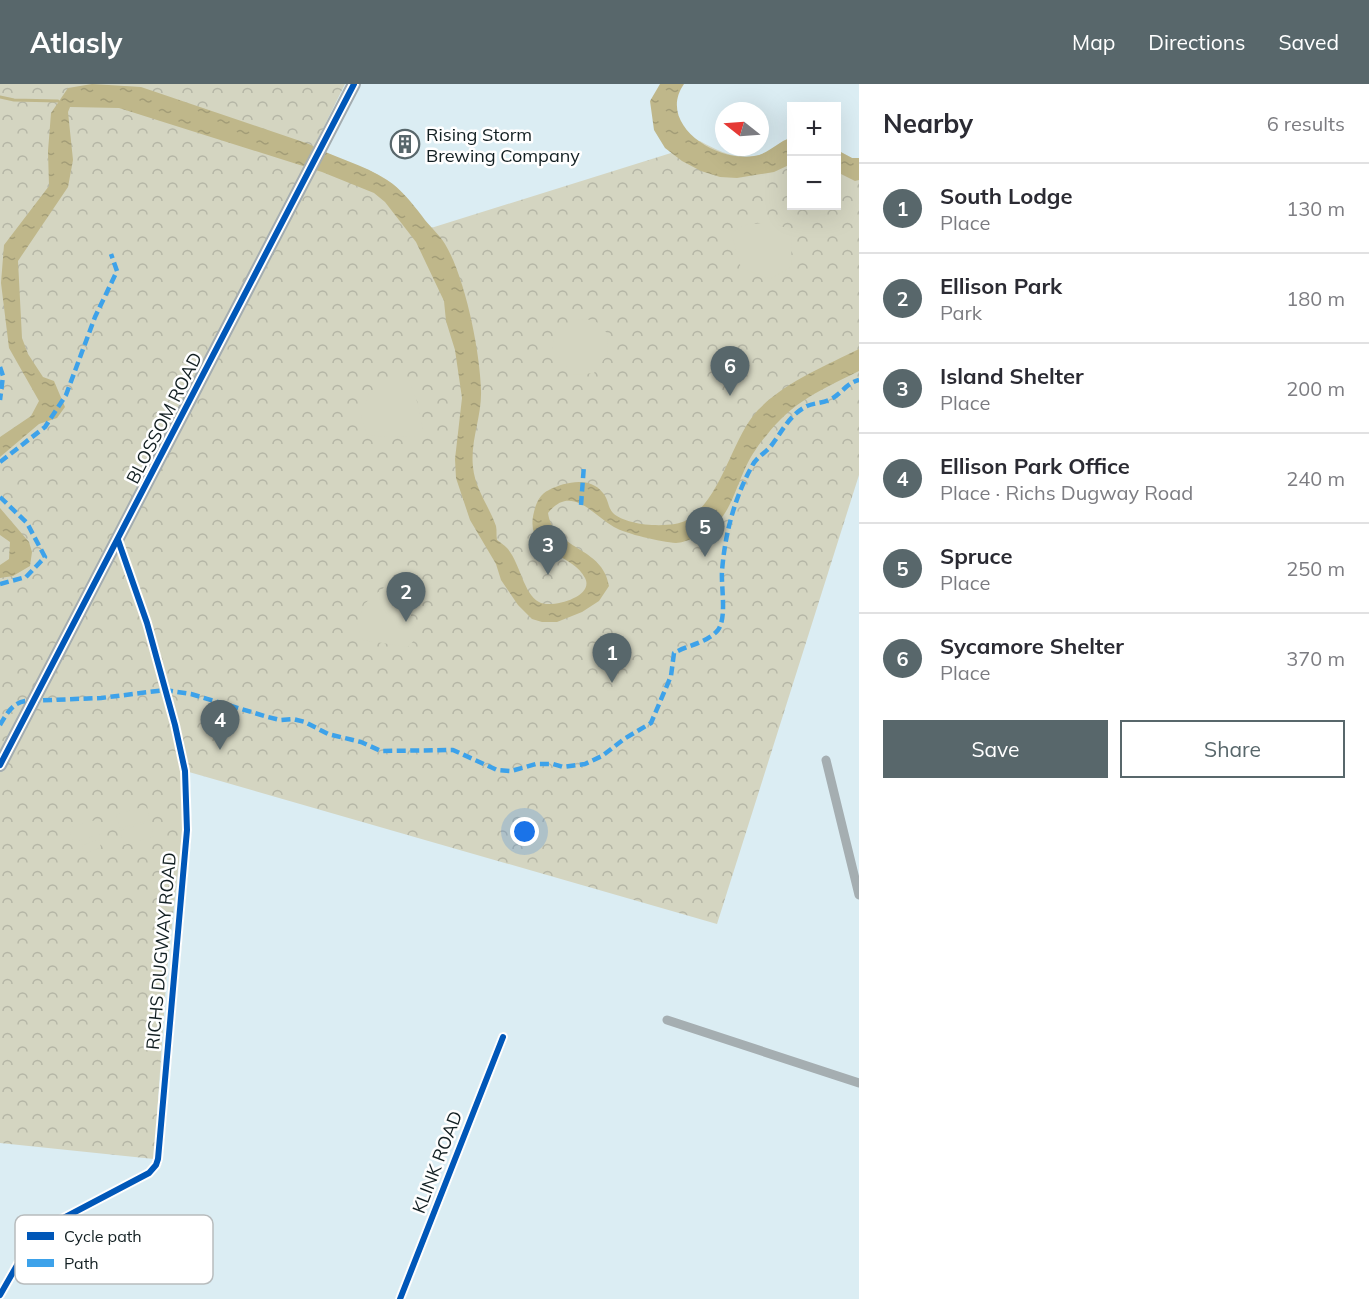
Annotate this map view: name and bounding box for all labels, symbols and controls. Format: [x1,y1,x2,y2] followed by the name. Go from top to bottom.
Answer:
[30,25,122,60] text: Atlasly
[1072,29,1115,55] text: Map
[1148,29,1245,55] text: Directions
[1278,29,1339,55] text: Saved
[715,102,769,156] north arrow
[787,102,841,210] map controls
[787,102,841,156] button: +
[883,107,973,140] text: Nearby
[1267,111,1345,136] text: 6 results
[426,123,580,167] place label: Rising Storm Brewing Company
[389,128,421,160] building icon: Rising Storm Brewing Company
[787,156,841,210] button: −
[940,182,1073,210] text: South Lodge
[897,196,909,221] text: 1
[1286,196,1345,221] text: 130 m
[940,210,990,235] text: Place
[940,272,1062,300] text: Ellison Park
[897,286,909,311] text: 2
[1286,286,1345,311] text: 180 m
[940,300,982,325] text: Park
[710,346,750,396] pin: 6
[121,348,207,488] street label: BLOSSOM ROAD
[940,362,1084,390] text: Island Shelter
[897,376,909,401] text: 3
[1286,376,1345,401] text: 200 m
[940,390,990,415] text: Place
[940,452,1130,480] text: Ellison Park Office
[897,466,909,491] text: 4
[1286,466,1345,491] text: 240 m
[940,480,1193,505] text: Place · Richs Dugway Road
[686,508,724,557] pin: 5
[528,526,568,575] pin: 3
[940,542,1013,570] text: Spruce
[897,556,909,581] text: 5
[1286,556,1345,581] text: 250 m
[940,570,990,595] text: Place
[386,572,426,622] pin: 2
[940,632,1124,660] text: Sycamore Shelter
[592,634,632,683] pin: 1
[897,646,909,671] text: 6
[1286,646,1345,671] text: 370 m
[940,660,990,685] text: Place
[200,700,240,750] pin: 4
[883,720,1108,778] button: Save
[1120,720,1345,778] button: Share
[510,817,539,846] your location
[141,851,181,1051] street label: RICHS DUGWAY ROAD
[407,1107,467,1217] street label: KLINK ROAD
[15,1215,213,1284] legend
[64,1226,142,1246] text: Cycle path
[64,1253,99,1273] text: Path

